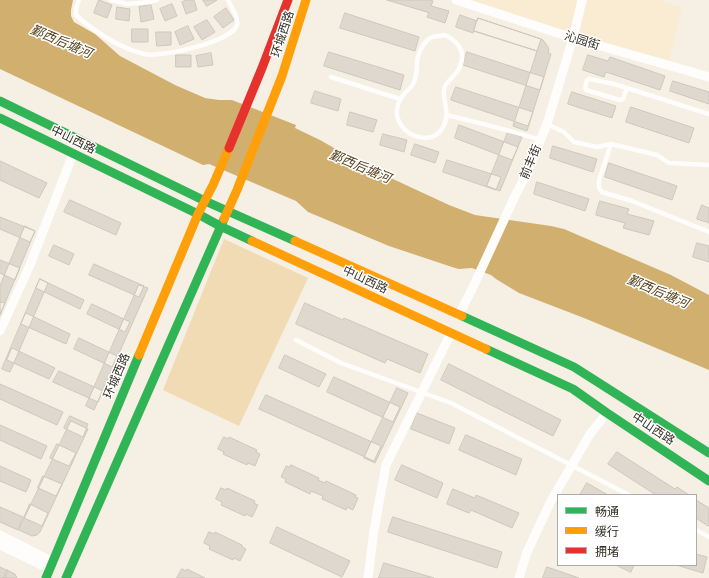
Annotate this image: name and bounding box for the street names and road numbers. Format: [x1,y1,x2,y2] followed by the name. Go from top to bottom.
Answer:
[269,9,297,59] street label: 环城西路
[563,29,601,53] street label: 沁园街
[48,123,98,157] street label: 中山西路
[517,143,545,181] street label: 前丰街
[340,263,390,297] street label: 中山西路
[101,351,133,401] street label: 环城西路
[629,410,677,448] street label: 中山西路

